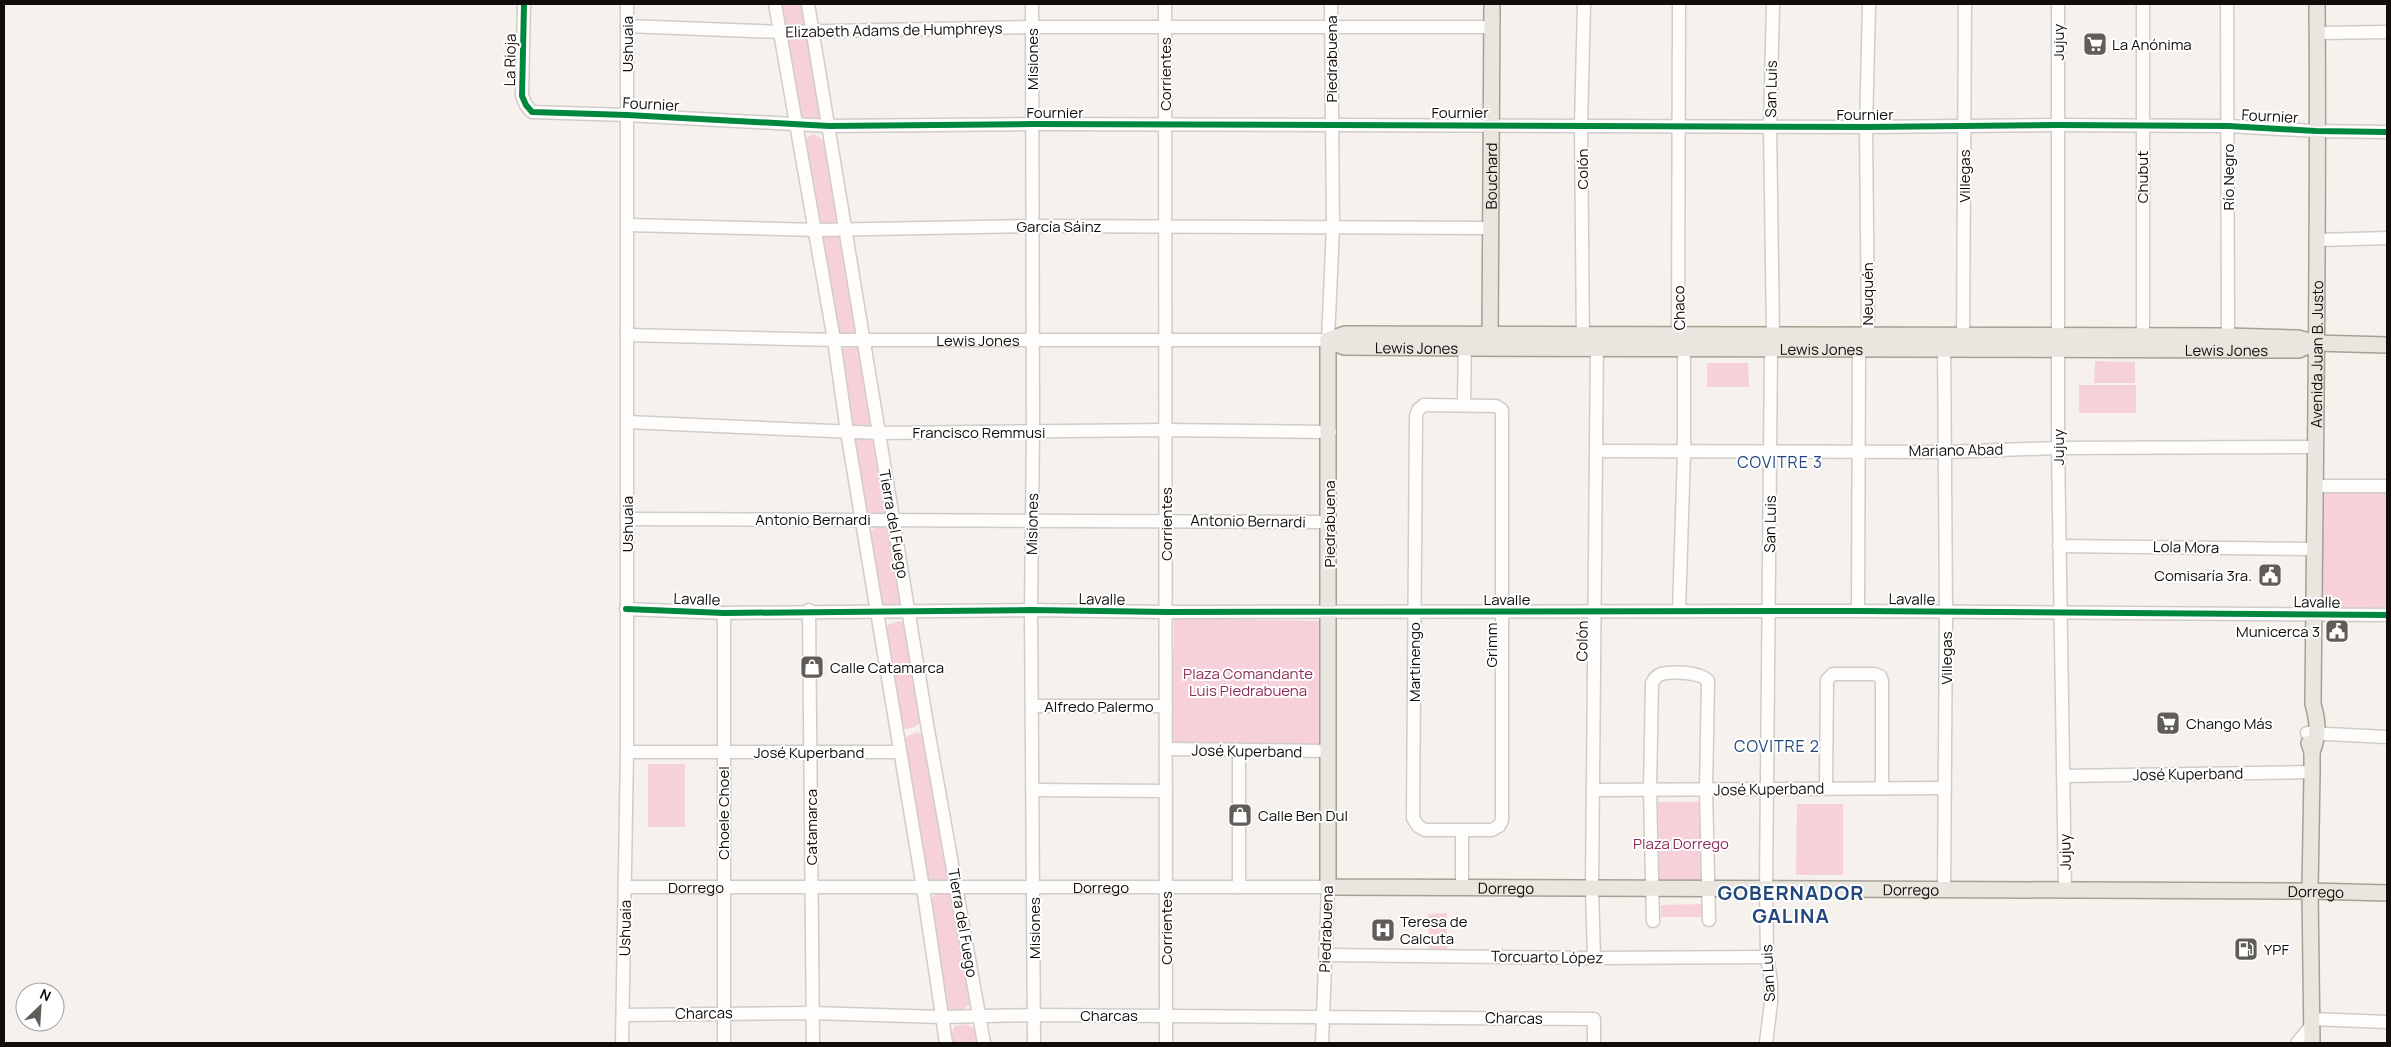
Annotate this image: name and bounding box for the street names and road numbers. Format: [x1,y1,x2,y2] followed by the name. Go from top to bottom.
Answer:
[1321,15,1342,103] street label: Piedrabuena
[617,16,638,72] street label: Ushuaia
[785,18,1003,42] street label: Elizabeth Adams de Humphreys
[2048,24,2069,60] street label: Jujuy
[1022,28,1043,90] street label: Misiones
[499,33,521,87] street label: La Rioja
[1155,37,1176,111] street label: Corrientes
[1760,60,1782,118] street label: San Luis
[622,92,681,116] street label: Fournier
[1026,102,1084,123] street label: Fournier
[1431,102,1489,123] street label: Fournier
[1836,104,1894,125] street label: Fournier
[2241,104,2300,128] street label: Fournier
[1480,143,1502,209] street label: Bouchard
[2218,143,2239,210] street label: Río Negro
[1572,148,1593,189] street label: Colón
[1954,149,1975,203] street label: Villegas
[2132,151,2153,203] street label: Chubut
[1016,216,1102,237] street label: García Sáinz
[1857,262,1878,326] street label: Neuquén
[2305,280,2328,428] street label: Avenida Juan B. Justo
[1668,285,1690,331] street label: Chaco
[936,330,1020,351] street label: Lewis Jones
[1375,337,1458,358] street label: Lewis Jones
[1780,338,1863,359] street label: Lewis Jones
[2185,339,2268,360] street label: Lewis Jones
[913,422,1045,443] street label: Francisco Remmusi
[2048,429,2069,465] street label: Jujuy
[1909,439,2003,461] street label: Mariano Abad
[874,468,914,580] street label: Tierra del Fuego
[1319,480,1340,568] street label: Piedrabuena
[1156,487,1177,561] street label: Corrientes
[1021,493,1043,555] street label: Misiones
[1759,495,1781,553] street label: San Luis
[617,496,638,552] street label: Ushuaia
[755,509,871,530] street label: Antonio Bernardi
[1190,509,1306,533] street label: Antonio Bernardi
[2153,536,2219,558] street label: Lola Mora
[673,588,721,610] street label: Lavalle
[1078,588,1126,610] street label: Lavalle
[1888,588,1936,610] street label: Lavalle
[1484,589,1531,610] street label: Lavalle
[2293,591,2341,613] street label: Lavalle
[1571,620,1593,662] street label: Colón
[1404,622,1425,702] street label: Martinengo
[1481,623,1502,667] street label: Grimm
[1936,631,1957,685] street label: Villegas
[1044,696,1154,717] street label: Alfredo Palermo
[1191,740,1303,762] street label: José Kuperband
[754,742,864,763] street label: José Kuperband
[2132,763,2244,785] street label: José Kuperband
[713,766,734,860] street label: Choele Choel
[1713,778,1825,800] street label: José Kuperband
[801,789,822,865] street label: Catamarca
[2054,834,2076,870] street label: Jujuy
[943,867,983,979] street label: Tierra del Fuego
[668,877,724,898] street label: Dorrego
[1073,877,1129,898] street label: Dorrego
[1478,877,1534,898] street label: Dorrego
[1883,879,1939,900] street label: Dorrego
[2288,880,2344,902] street label: Dorrego
[1314,885,1338,973] street label: Piedrabuena
[1156,891,1177,965] street label: Corrientes
[1024,897,1045,959] street label: Misiones
[614,900,636,956] street label: Ushuaia
[1756,944,1780,1002] street label: San Luis
[1491,946,1603,968] street label: Torcuarto López
[675,1002,733,1024] street label: Charcas
[1080,1005,1138,1026] street label: Charcas
[1485,1007,1543,1029] street label: Charcas

